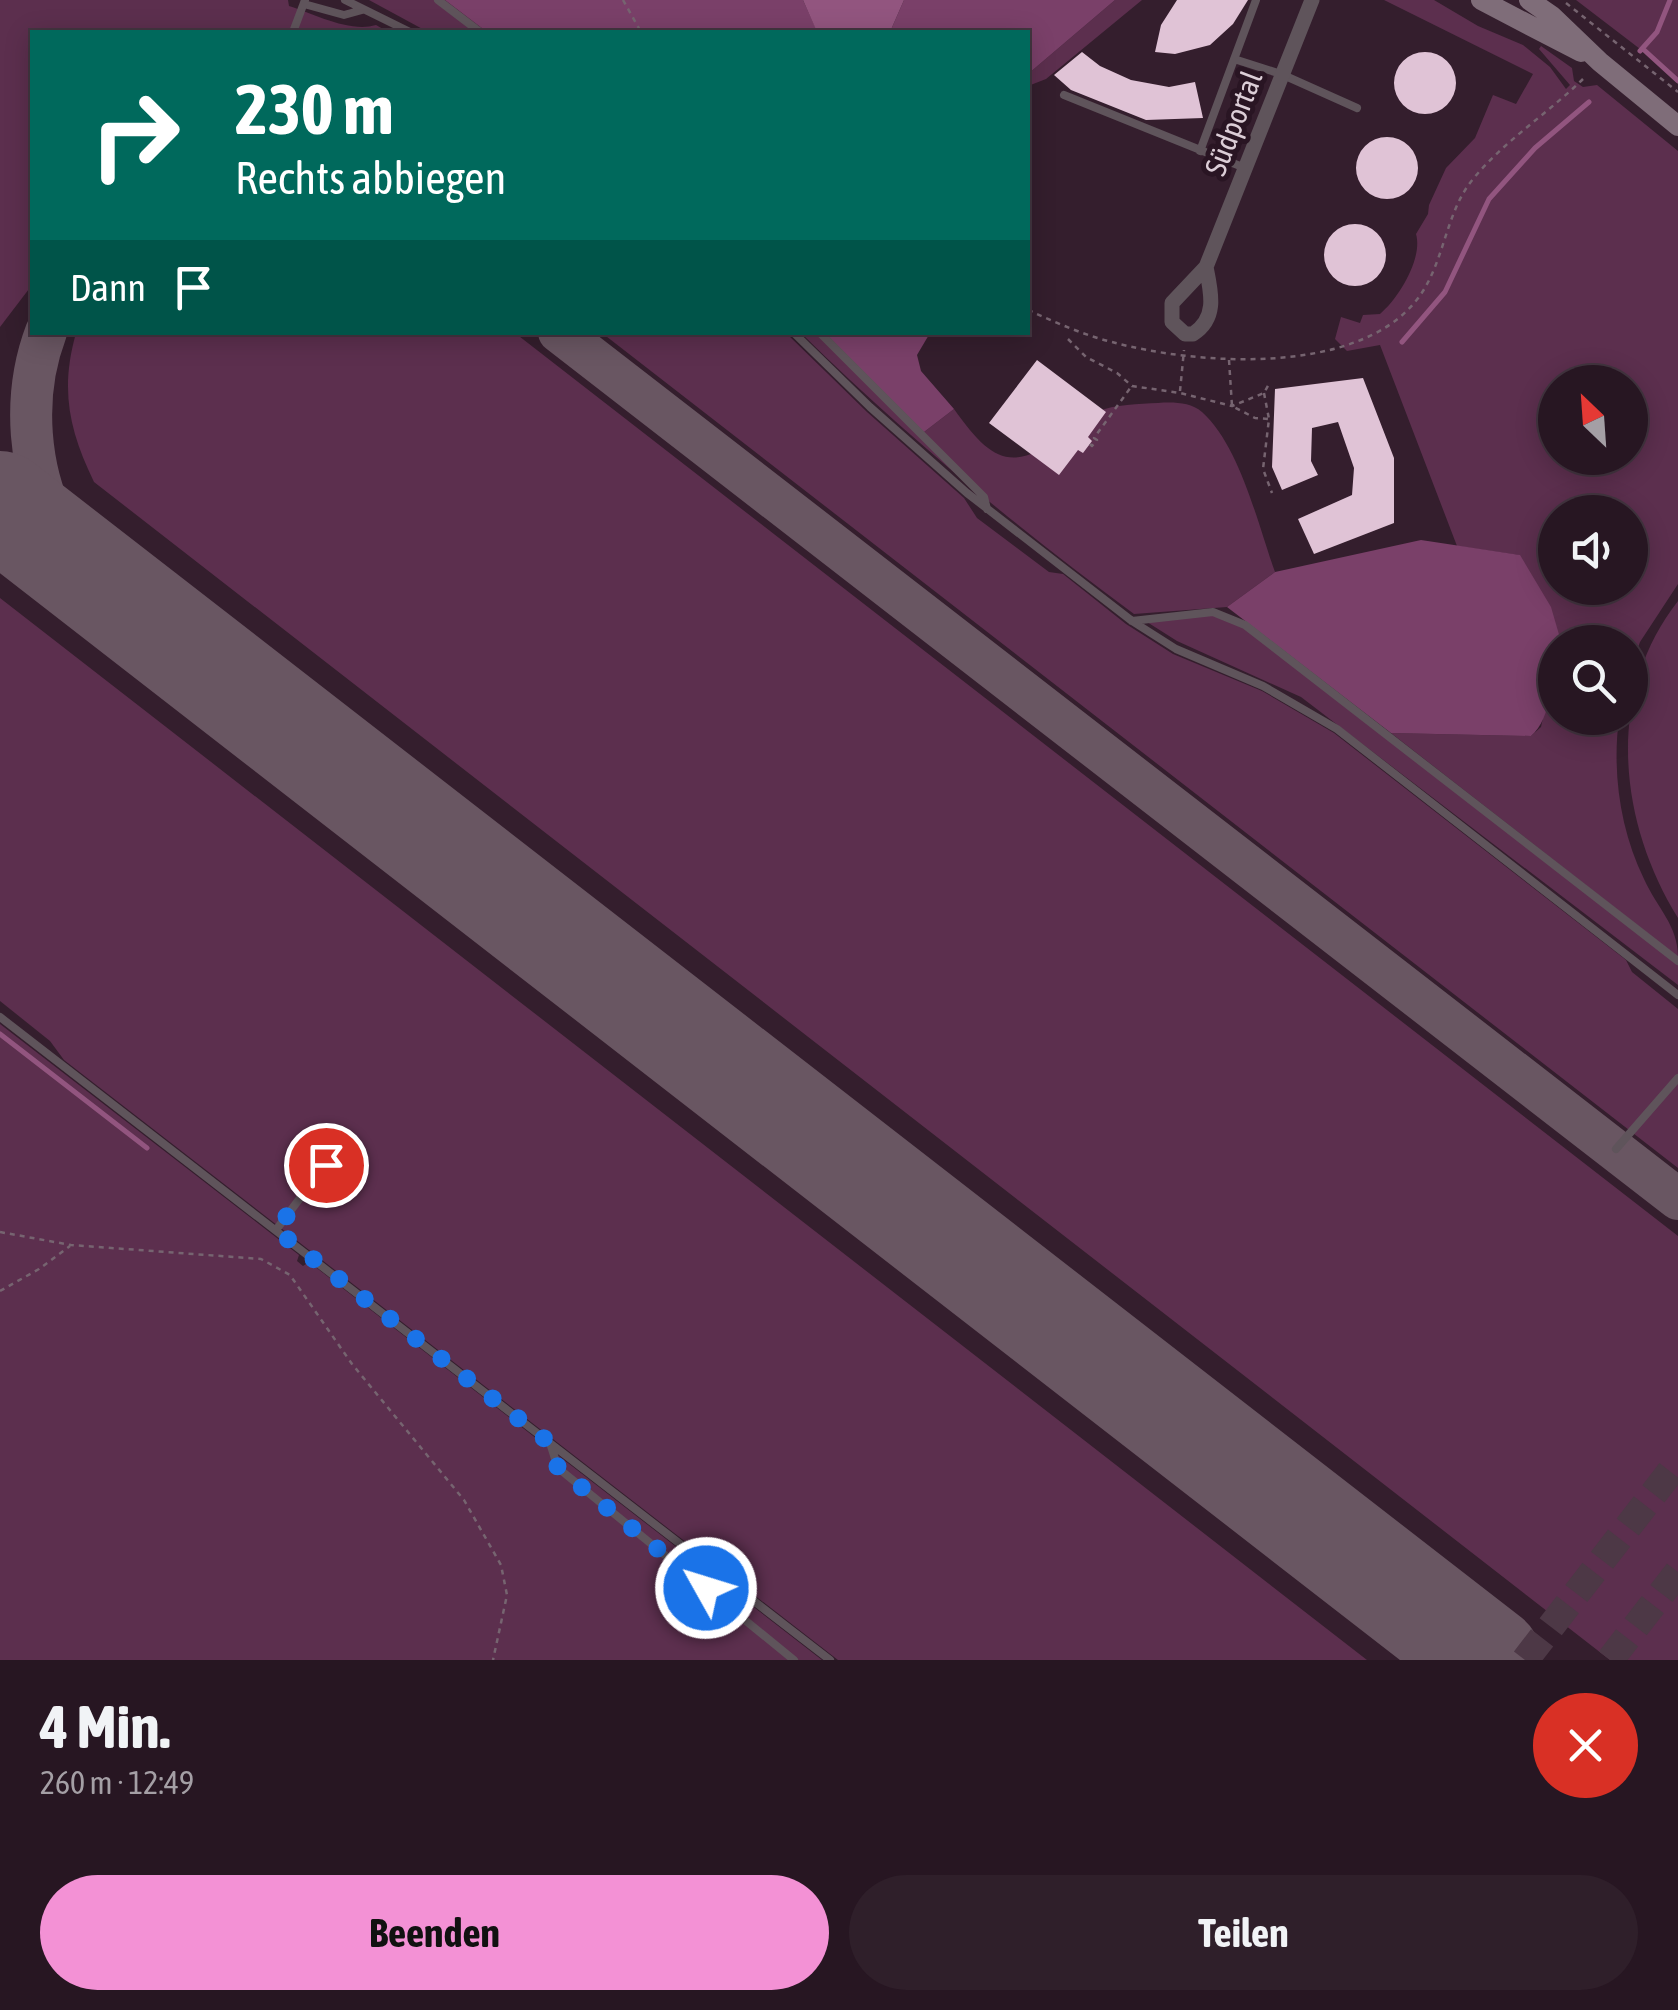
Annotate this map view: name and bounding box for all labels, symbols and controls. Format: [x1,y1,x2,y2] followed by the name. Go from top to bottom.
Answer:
[1198,66,1268,180] street label: Südportal
[235,69,394,149] text: 230 m
[70,70,200,200] icon: right
[235,152,506,204] text: Rechts abbiegen
[166,260,221,315] icon: arrive
[70,266,146,309] text: Dann
[1538,365,1648,475] north arrow
[1538,365,1648,735] map controls
[1538,495,1648,605] button: sound
[1538,625,1648,735] button: search
[284,1123,369,1208] pin
[299,1138,354,1193] icon: arrive
[654,1536,758,1640] position arrow
[40,1692,170,1761] text: 4 Min.
[1533,1693,1638,1798] button: close
[40,1764,194,1801] text: 260 m · 12:49
[40,1875,829,1990] button: Beenden
[849,1875,1638,1990] button: Teilen

